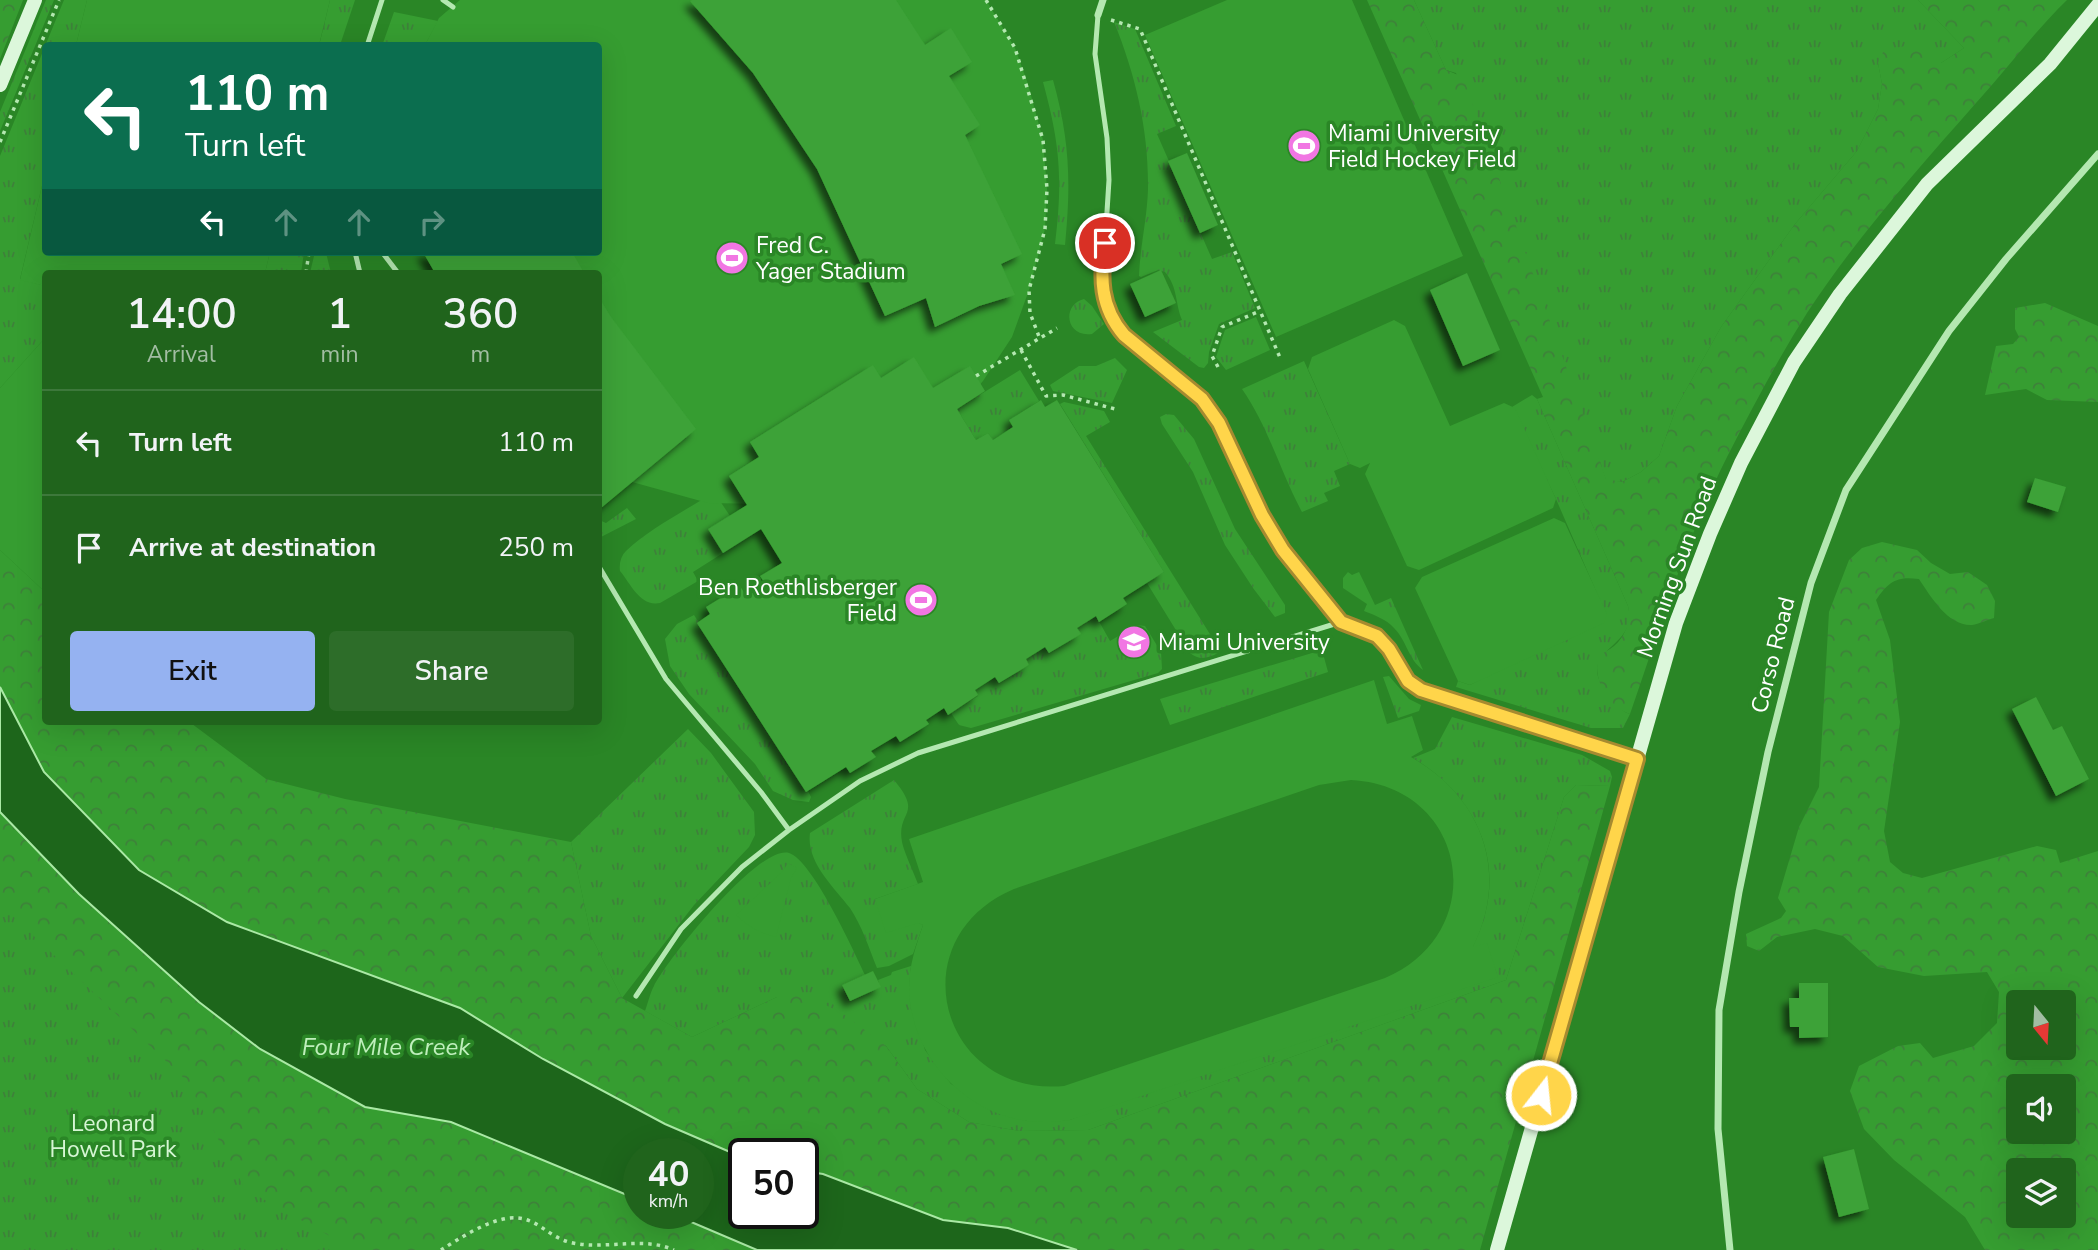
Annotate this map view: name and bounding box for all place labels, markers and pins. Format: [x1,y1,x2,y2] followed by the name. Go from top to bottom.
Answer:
[1328,118,1516,175] place label: Miami University Field Hockey Field
[1285,127,1323,165] sports icon: Miami University Field Hockey Field
[1075,213,1135,273] pin
[755,230,906,287] place label: Fred C. Yager Stadium
[713,239,751,277] sports icon: Fred C. Yager Stadium
[698,572,898,629] place label: Ben Roethlisberger Field
[902,581,940,619] sports icon: Ben Roethlisberger Field
[1115,623,1153,661] school or university icon: Miami University
[1158,627,1330,658] place label: Miami University

